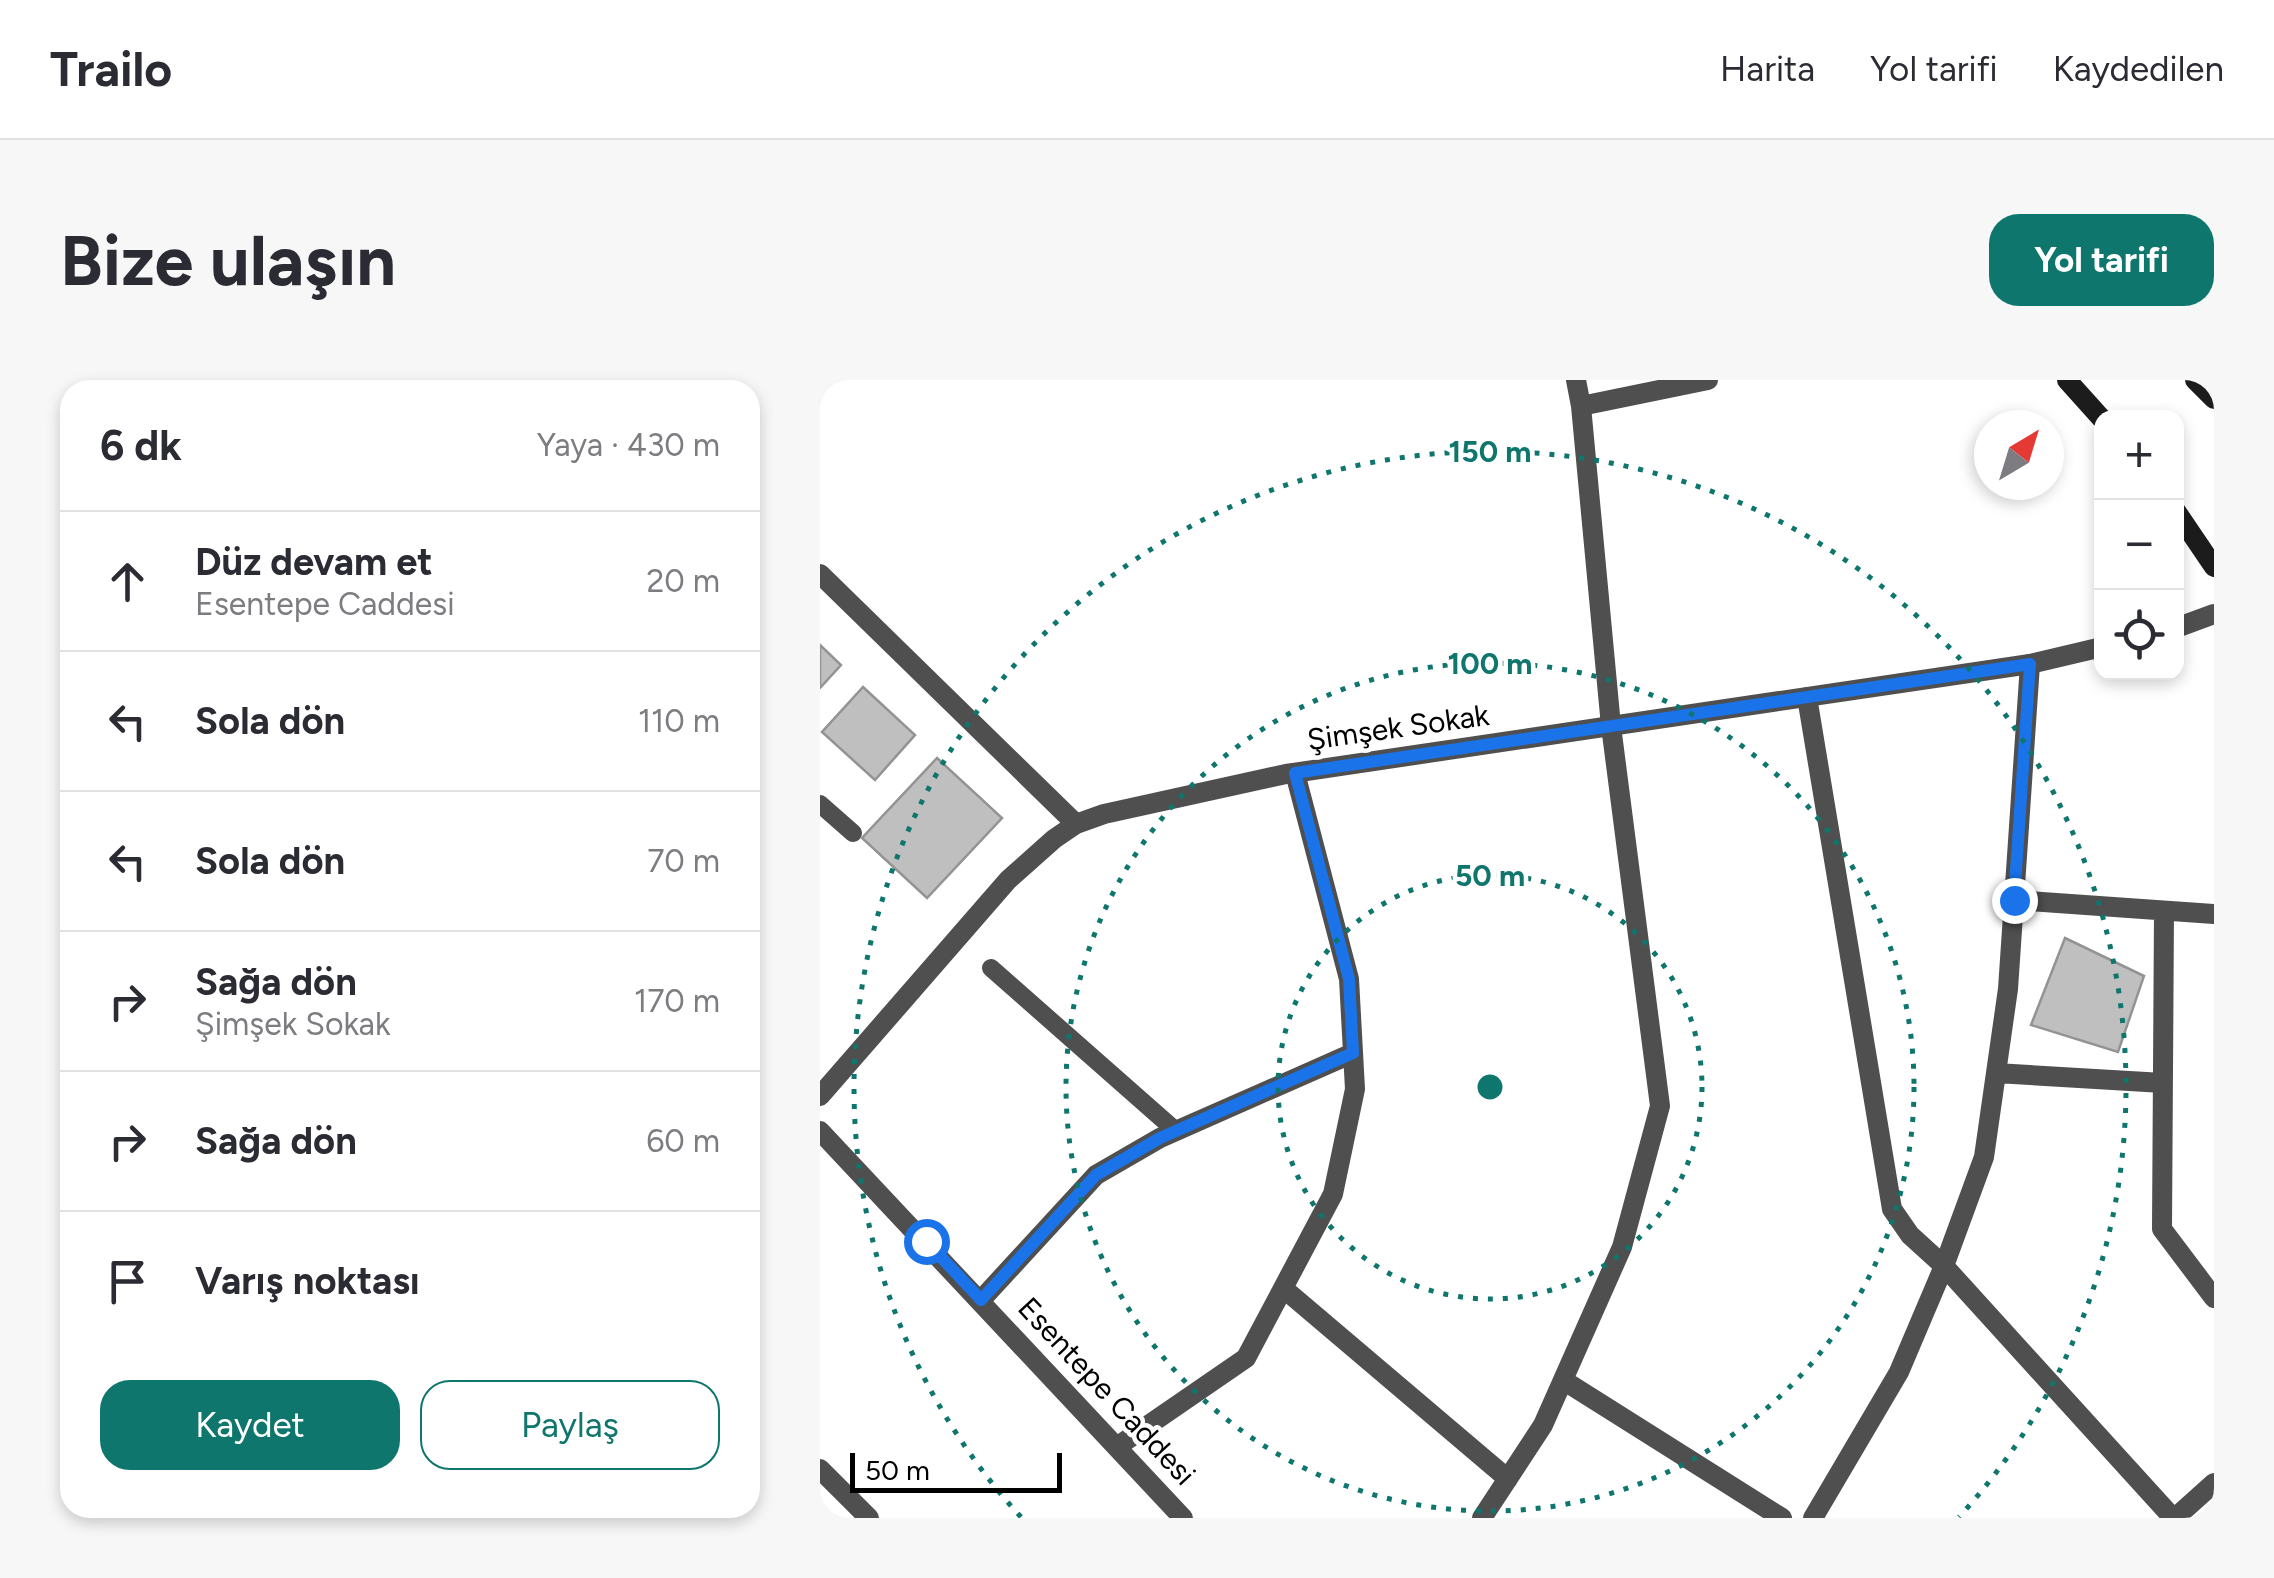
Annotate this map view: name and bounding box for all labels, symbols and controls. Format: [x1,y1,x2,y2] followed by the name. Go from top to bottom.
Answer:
[50,40,172,98] text: Trailo
[1720,48,1815,90] text: Harita
[1870,48,1998,90] text: Yol tarifi
[2053,48,2224,90] text: Kaydedilen
[1989,214,2214,306] button: Yol tarifi
[60,218,396,303] text: Bize ulaşın
[1974,410,2064,500] north arrow
[2094,410,2184,680] map controls
[2094,410,2184,500] button: +
[100,420,182,471] text: 6 dk
[537,426,720,464] text: Yaya · 430 m
[1449,433,1531,470] text: 150 m
[2094,500,2184,590] button: −
[195,539,432,585] text: Düz devam et
[100,554,155,609] icon: ahead
[646,562,720,600] text: 20 m
[195,585,455,623] text: Esentepe Caddesi
[2094,590,2184,680] button: locate
[1448,645,1532,682] text: 100 m
[100,694,155,749] icon: left
[1305,696,1492,758] street label: Şimşek Sokak
[195,698,345,744] text: Sola dön
[638,702,720,740] text: 110 m
[100,834,155,889] icon: left
[195,838,345,884] text: Sola dön
[647,842,720,880] text: 70 m
[1455,857,1525,894] text: 50 m
[1992,878,2038,924] route end
[195,959,357,1005] text: Sağa dön
[100,974,155,1029] icon: right
[634,982,720,1020] text: 170 m
[195,1005,390,1043] text: Şimşek Sokak
[1472,1069,1508,1105] centre of rings
[100,1114,155,1169] icon: right
[195,1118,357,1164] text: Sağa dön
[646,1122,720,1160] text: 60 m
[904,1219,950,1265] route start
[100,1254,155,1309] icon: arrive
[195,1258,420,1304] text: Varış noktası
[1010,1289,1204,1493] street label: Esentepe Caddesi
[100,1380,400,1470] button: Kaydet
[420,1380,720,1470] button: Paylaş
[850,1448,1062,1492] scale bar
[865,1453,930,1487] text: 50 m

